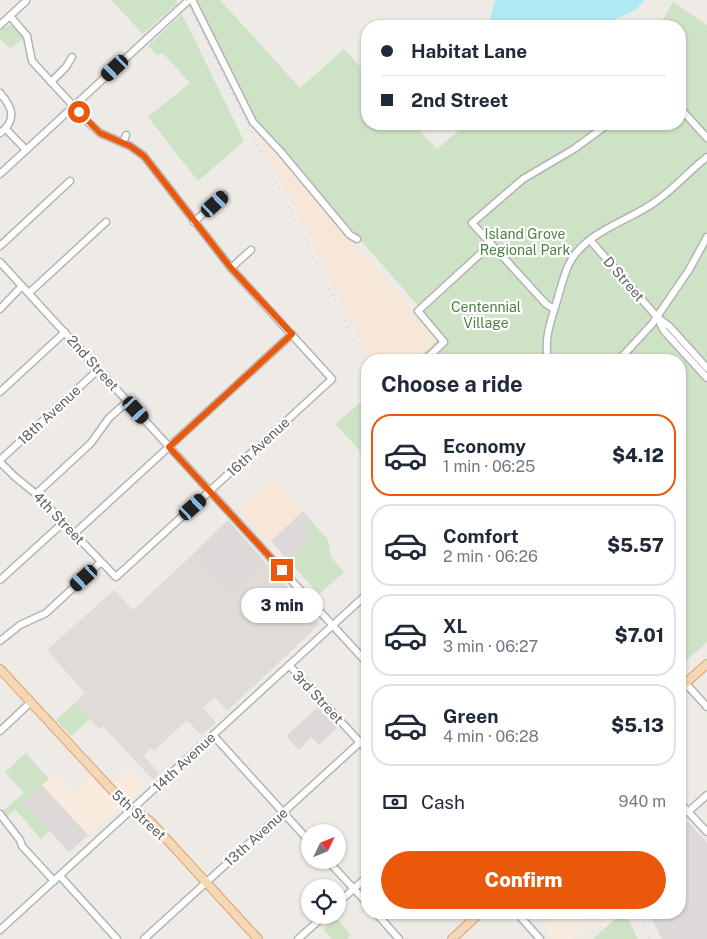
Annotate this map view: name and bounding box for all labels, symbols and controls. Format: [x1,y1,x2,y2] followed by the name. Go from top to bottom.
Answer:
[411,40,527,62] text: Habitat Lane
[98,52,131,84] car
[411,89,508,111] text: 2nd Street
[68,101,90,123] route start
[198,188,231,220] car
[480,226,570,258] park label: Island Grove Regional Park
[600,253,648,305] street label: D Street
[451,299,521,331] park label: Centennial Village
[64,332,122,394] street label: 2nd Street
[381,371,523,397] text: Choose a ride
[14,382,84,448] street label: 18th Avenue
[120,394,151,426] car
[224,414,293,480] street label: 16th Avenue
[383,433,428,478] icon: car
[443,435,526,457] text: Economy
[612,444,664,466] text: $4.12
[443,457,535,476] text: 1 min · 06:25
[30,488,88,548] street label: 4th Street
[176,491,209,523] car
[383,523,428,568] icon: car
[443,525,519,547] text: Comfort
[607,534,664,556] text: $5.57
[443,547,538,566] text: 2 min · 06:26
[271,559,293,581] route end
[67,562,100,594] car
[241,588,323,622] callout: 3 min
[261,596,303,615] text: 3 min
[383,613,428,658] icon: car
[443,615,468,637] text: XL
[614,624,664,646] text: $7.01
[443,637,538,656] text: 3 min · 06:27
[289,667,347,727] street label: 3rd Street
[383,703,428,748] icon: car
[443,705,498,727] text: Green
[611,714,664,736] text: $5.13
[443,727,539,746] text: 4 min · 06:28
[149,729,219,795] street label: 14th Avenue
[109,787,169,843] street label: 5th Street
[381,788,409,816] icon: cash
[421,791,465,813] text: Cash
[618,792,666,811] text: 940 m
[221,804,291,870] street label: 13th Avenue
[301,824,346,869] north arrow
[301,824,346,924] map controls
[381,851,666,909] button: Confirm
[301,879,346,924] button: locate

